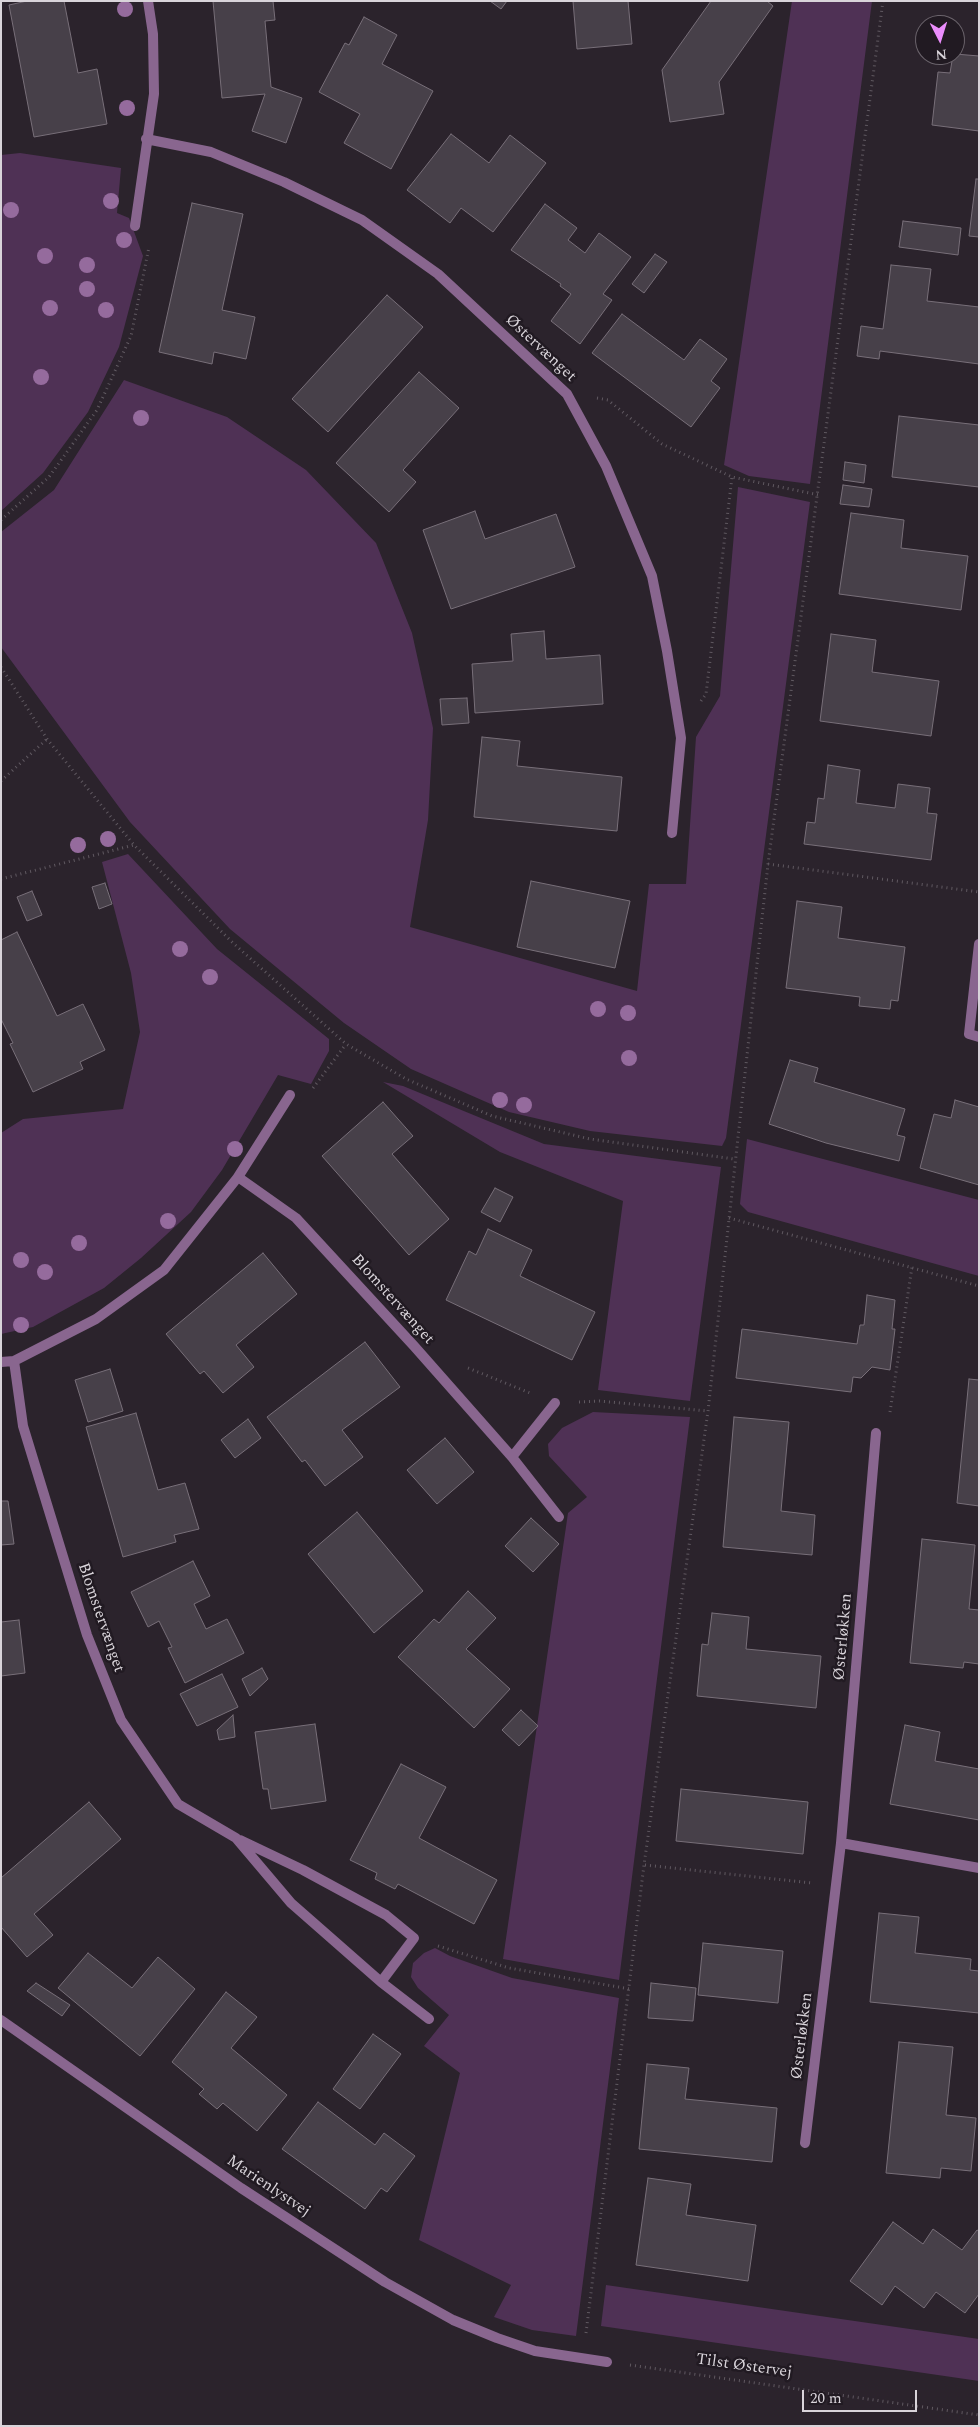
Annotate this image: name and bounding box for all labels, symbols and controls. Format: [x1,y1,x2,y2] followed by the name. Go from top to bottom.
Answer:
[915,15,965,65] north arrow
[935,43,948,65] text: N
[501,311,579,387] street label: Østervænget
[347,1251,437,1349] street label: Blomstervænget
[72,1561,128,1675] street label: Blomstervænget
[831,1593,857,1681] street label: Østerløkken
[788,1992,818,2080] street label: Østerløkken
[222,2152,314,2222] street label: Marienlystvej
[695,2351,793,2383] street label: Tilst Østervej
[805,2380,920,2412] scale bar
[810,2387,842,2410] text: 20 m

